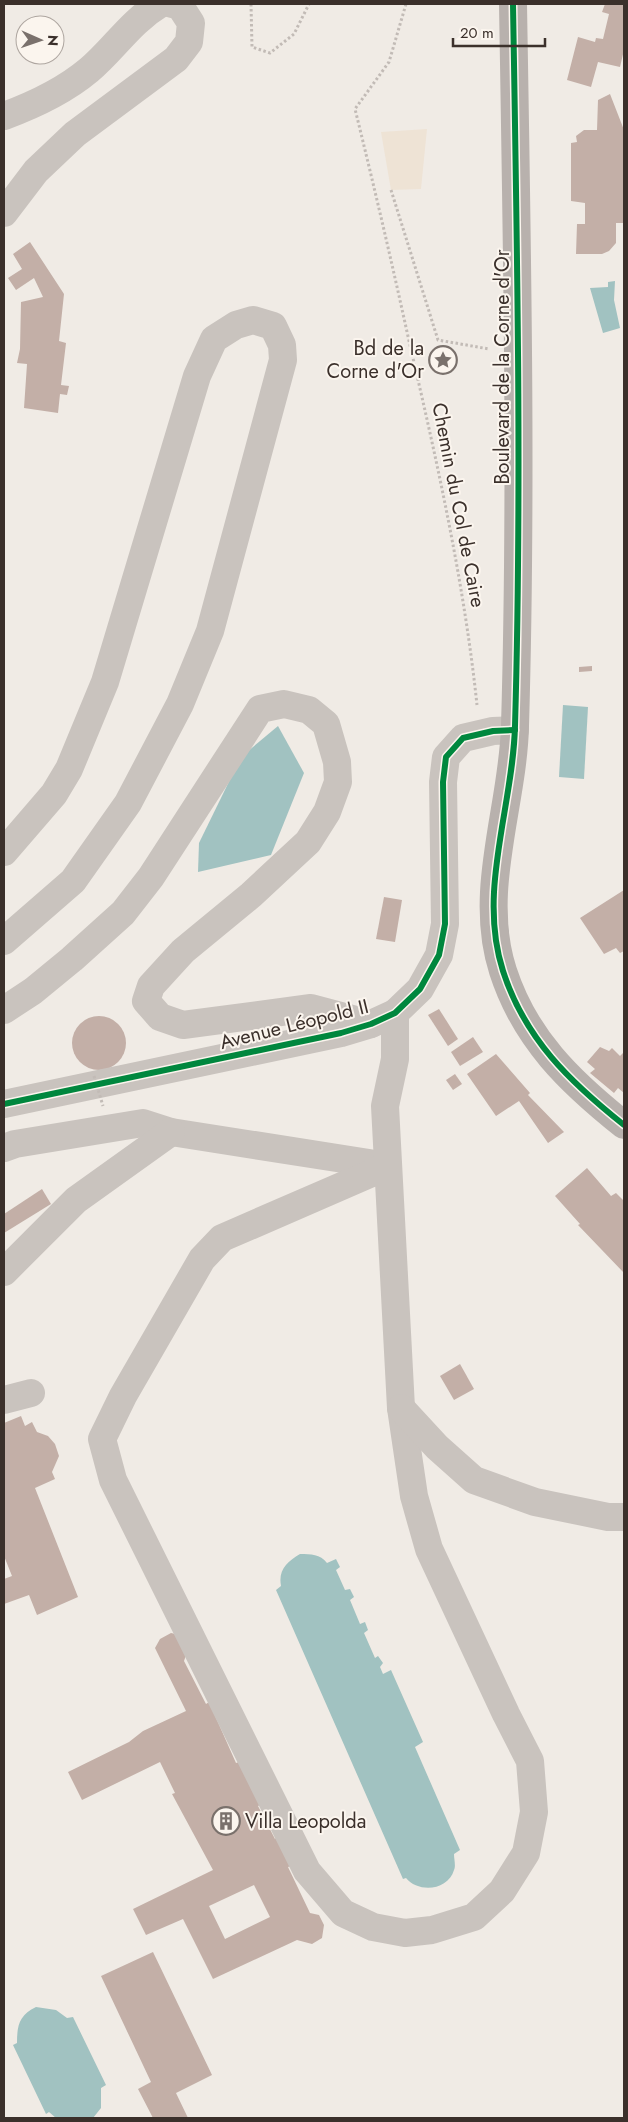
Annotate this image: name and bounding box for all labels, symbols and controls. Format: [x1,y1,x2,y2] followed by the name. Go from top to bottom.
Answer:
[15,15,65,65] north arrow
[453,15,546,47] scale bar
[460,22,494,44] text: 20 m
[43,35,63,46] text: N
[488,249,517,485] street label: Boulevard de la Corne d'Or
[327,334,424,386] place label: Bd de la Corne d'Or
[428,345,458,375] place icon: Bd de la Corne d'Or
[424,400,493,610] street label: Chemin du Col de Caire
[217,992,372,1057] street label: Avenue Léopold II
[211,1806,241,1836] building icon: Villa Leopolda
[245,1807,366,1836] place label: Villa Leopolda

